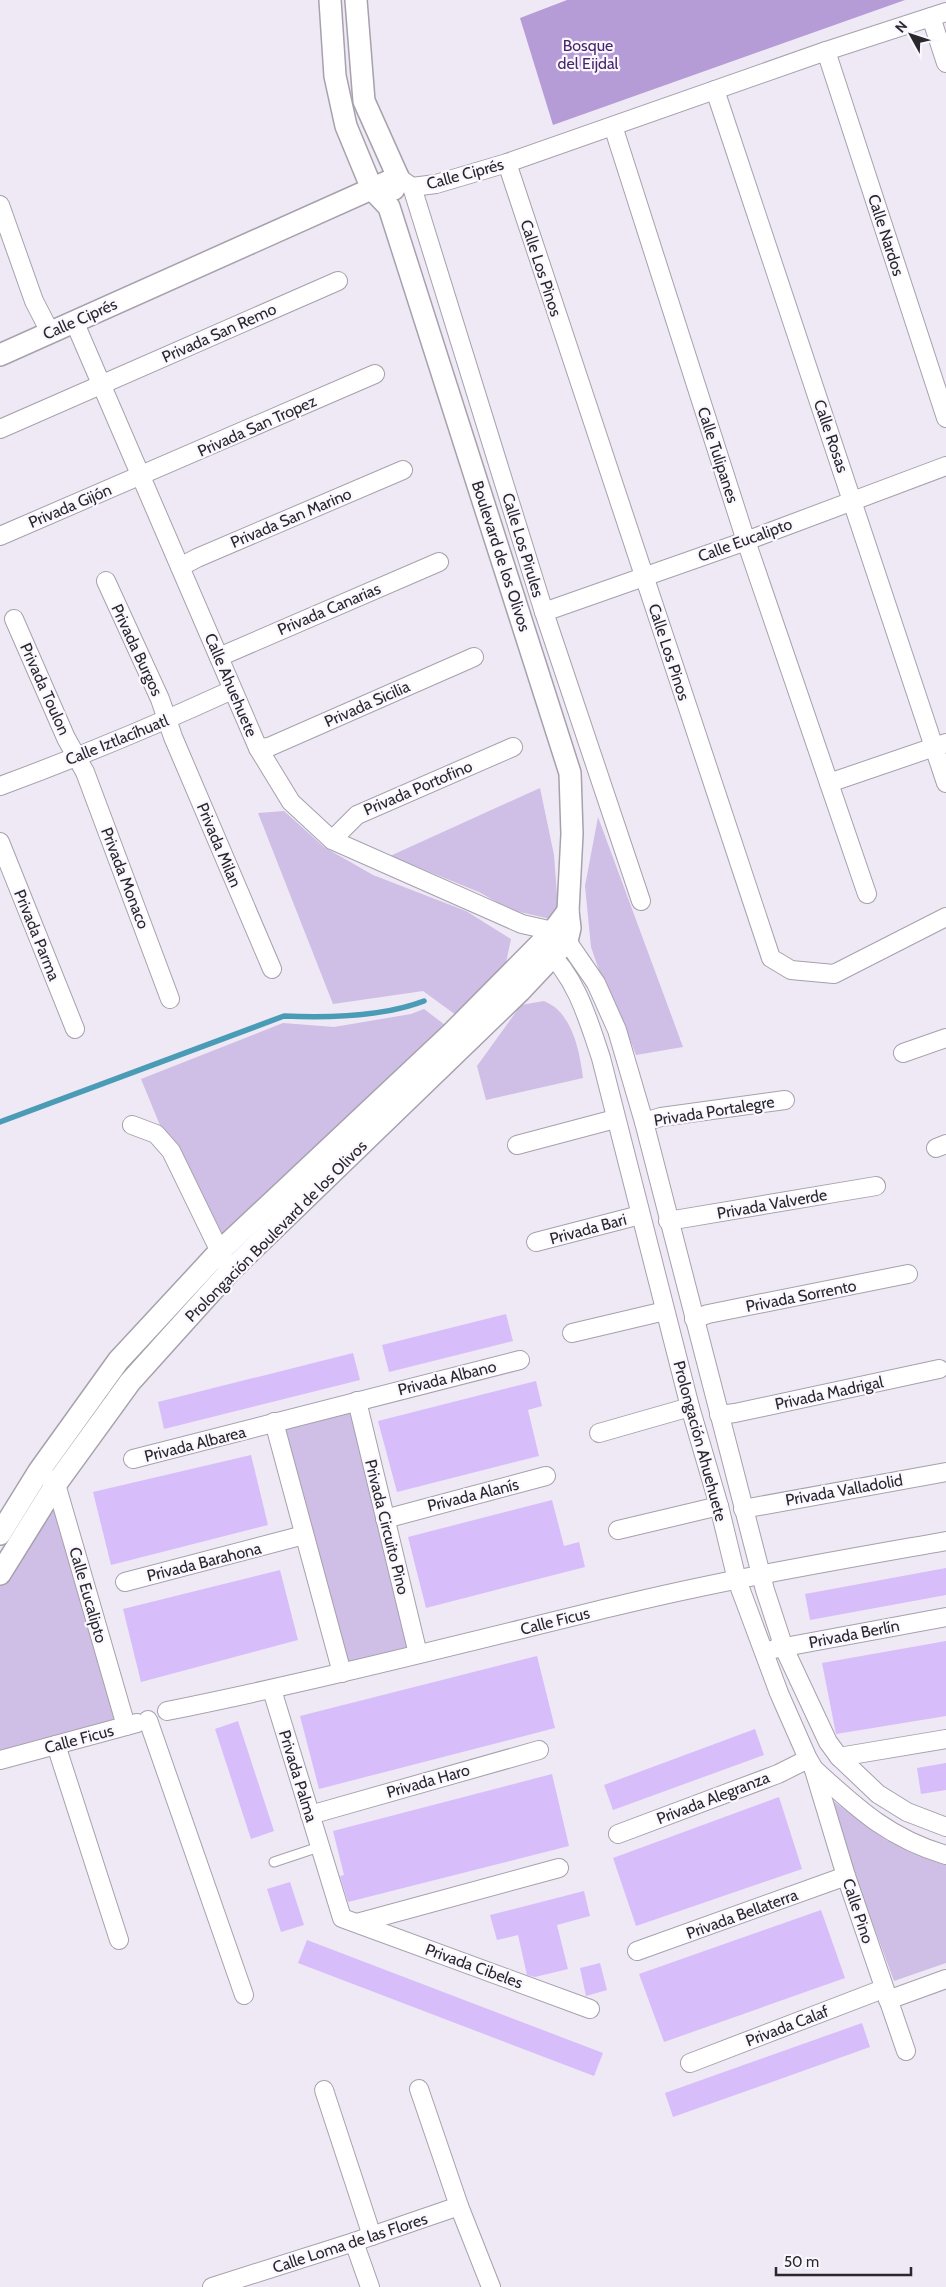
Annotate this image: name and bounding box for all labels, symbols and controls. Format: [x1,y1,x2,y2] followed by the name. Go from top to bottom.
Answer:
[886,10,936,60] north arrow
[891,17,911,36] text: N
[558,36,619,73] park label: Bosque del Eijdal
[424,154,506,193] street label: Calle Ciprés
[864,192,908,279] street label: Calle Nardos
[516,217,566,319] street label: Calle Los Pinos
[40,294,120,344] street label: Calle Ciprés
[159,299,279,367] street label: Privada San Remo
[195,391,320,461] street label: Privada San Tropez
[810,397,852,475] street label: Calle Rosas
[694,405,743,506] street label: Calle Tulipanes
[468,478,534,634] street label: Boulevard de los Olivos
[26,480,114,532] street label: Privada Gijón
[228,484,354,552] street label: Privada San Marino
[498,491,548,600] street label: Calle Los Pirules
[695,514,795,566] street label: Calle Eucalipto
[275,579,384,639] street label: Privada Canarias
[107,601,167,699] street label: Privada Burgos
[644,601,694,703] street label: Calle Los Pinos
[201,630,261,740] street label: Calle Ahuehuete
[16,640,74,738] street label: Privada Toulon
[321,677,413,731] street label: Privada Sicilia
[63,711,172,769] street label: Calle Iztlacíhuatl
[361,756,475,819] street label: Privada Portofino
[193,800,245,890] street label: Privada Milan
[97,825,153,932] street label: Privada Monaco
[10,887,64,984] street label: Privada Parma
[652,1092,776,1130] street label: Privada Portalegre
[181,1136,371,1326] street label: Prolongación Boulevard de los Olivos
[716,1185,828,1223] street label: Privada Valverde
[547,1210,629,1248] street label: Privada Bari
[744,1276,858,1316] street label: Privada Sorrento
[396,1357,498,1399] street label: Privada Albano
[669,1359,731,1523] street label: Prolongación Ahuehuete
[773,1372,885,1414] street label: Privada Madrigal
[142,1422,248,1466] street label: Privada Albarea
[361,1457,413,1597] street label: Privada Circuito Pino
[784,1470,904,1510] street label: Privada Valladolid
[425,1474,521,1515] street label: Privada Alanís
[145,1539,263,1585] street label: Privada Barahona
[65,1545,111,1645] street label: Calle Eucalipto
[518,1603,592,1639] street label: Calle Ficus
[807,1616,901,1652] street label: Privada Berlín
[42,1721,116,1757] street label: Calle Ficus
[275,1728,321,1825] street label: Privada Palma
[384,1760,472,1802] street label: Privada Haro
[654,1768,772,1828] street label: Privada Alegranza
[839,1876,877,1946] street label: Calle Pino
[684,1885,801,1943] street label: Privada Bellaterra
[423,1940,526,1993] street label: Privada Cibeles
[743,2001,832,2051] street label: Privada Calaf
[270,2209,430,2277] street label: Calle Loma de las Flores
[776,2244,911,2276] scale bar
[784,2253,819,2271] text: 50 m

